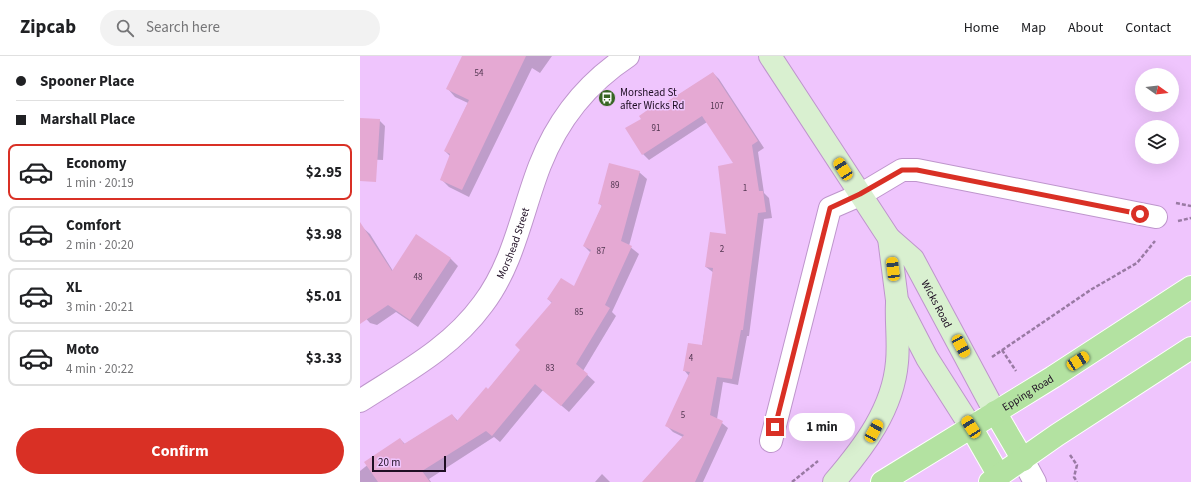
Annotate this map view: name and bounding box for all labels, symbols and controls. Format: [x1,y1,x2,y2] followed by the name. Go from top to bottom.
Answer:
[100,10,380,46] search box
[20,14,76,41] text: Zipcab
[114,17,136,39] icon: search
[146,17,220,38] text: Search here
[964,18,999,38] text: Home
[1021,18,1046,38] text: Map
[1068,18,1103,38] text: About
[1125,18,1171,38] text: Contact
[475,67,484,80] house number: 54
[1135,68,1179,112] north arrow
[1135,68,1179,164] map controls
[40,71,134,92] text: Spooner Place
[620,85,684,113] place label: Morshead St after Wicks Rd
[597,88,617,108] bus stop icon: Morshead St after Wicks Rd
[710,100,724,113] house number: 107
[40,109,135,130] text: Marshall Place
[1135,120,1179,164] button: layers
[652,122,660,135] house number: 91
[66,153,127,174] text: Economy
[18,154,54,190] icon: car
[831,156,855,182] car
[306,162,342,183] text: $2.95
[66,174,134,192] text: 1 min · 20:19
[611,179,620,192] house number: 89
[743,182,747,195] house number: 1
[493,205,533,281] street label: Morshead Street
[1131,205,1149,223] route start
[66,215,121,236] text: Comfort
[18,216,54,252] icon: car
[306,224,342,245] text: $3.98
[66,236,134,254] text: 2 min · 20:20
[720,243,725,256] house number: 2
[597,245,606,258] house number: 87
[886,256,900,282] car
[414,271,423,284] house number: 48
[66,277,82,298] text: XL
[918,277,956,330] street label: Wicks Road
[18,278,54,314] icon: car
[306,286,342,307] text: $5.01
[66,298,134,316] text: 3 min · 20:21
[575,306,584,319] house number: 85
[950,333,972,359] car
[66,339,99,360] text: Moto
[18,340,54,376] icon: car
[306,348,342,369] text: $3.33
[1065,349,1091,373] car
[689,352,694,365] house number: 4
[66,360,134,378] text: 4 min · 20:22
[546,362,555,375] house number: 83
[999,371,1056,414] street label: Epping Road
[681,409,686,422] house number: 5
[789,413,855,441] callout: 1 min
[959,414,983,440] car
[766,418,784,436] route end
[806,418,838,436] text: 1 min
[863,418,885,444] car
[16,428,344,474] button: Confirm
[372,454,446,473] scale bar
[378,455,400,470] text: 20 m

